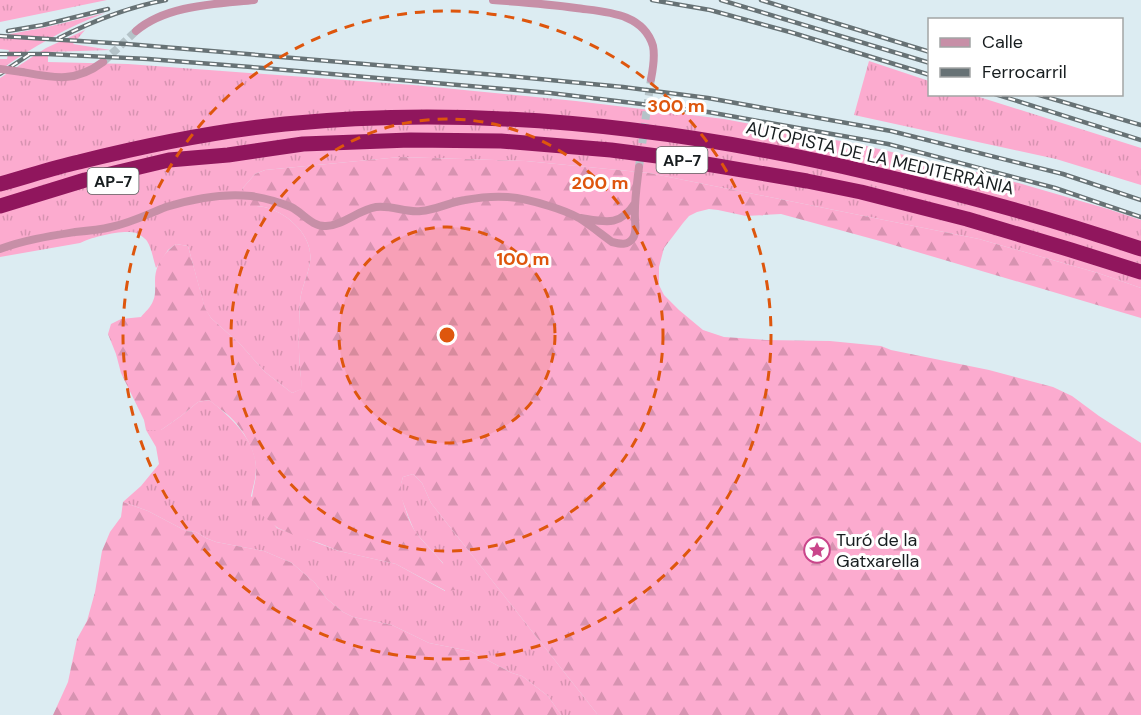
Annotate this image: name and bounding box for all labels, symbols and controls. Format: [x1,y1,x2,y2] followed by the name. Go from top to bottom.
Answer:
[928,18,1123,96] legend
[982,30,1023,54] text: Calle
[982,60,1067,84] text: Ferrocarril
[647,94,705,118] text: 300 m
[744,115,1016,201] street label: AUTOPISTA DE LA MEDITERRÀNIA
[656,147,708,173] road number: AP-7
[88,168,138,194] road number: AP-7
[572,171,628,195] text: 200 m
[496,247,550,271] text: 100 m
[437,325,457,345] centre of rings
[836,528,919,573] place label: Turó de la Gatxarella
[802,535,832,565] place icon: Turó de la Gatxarella

